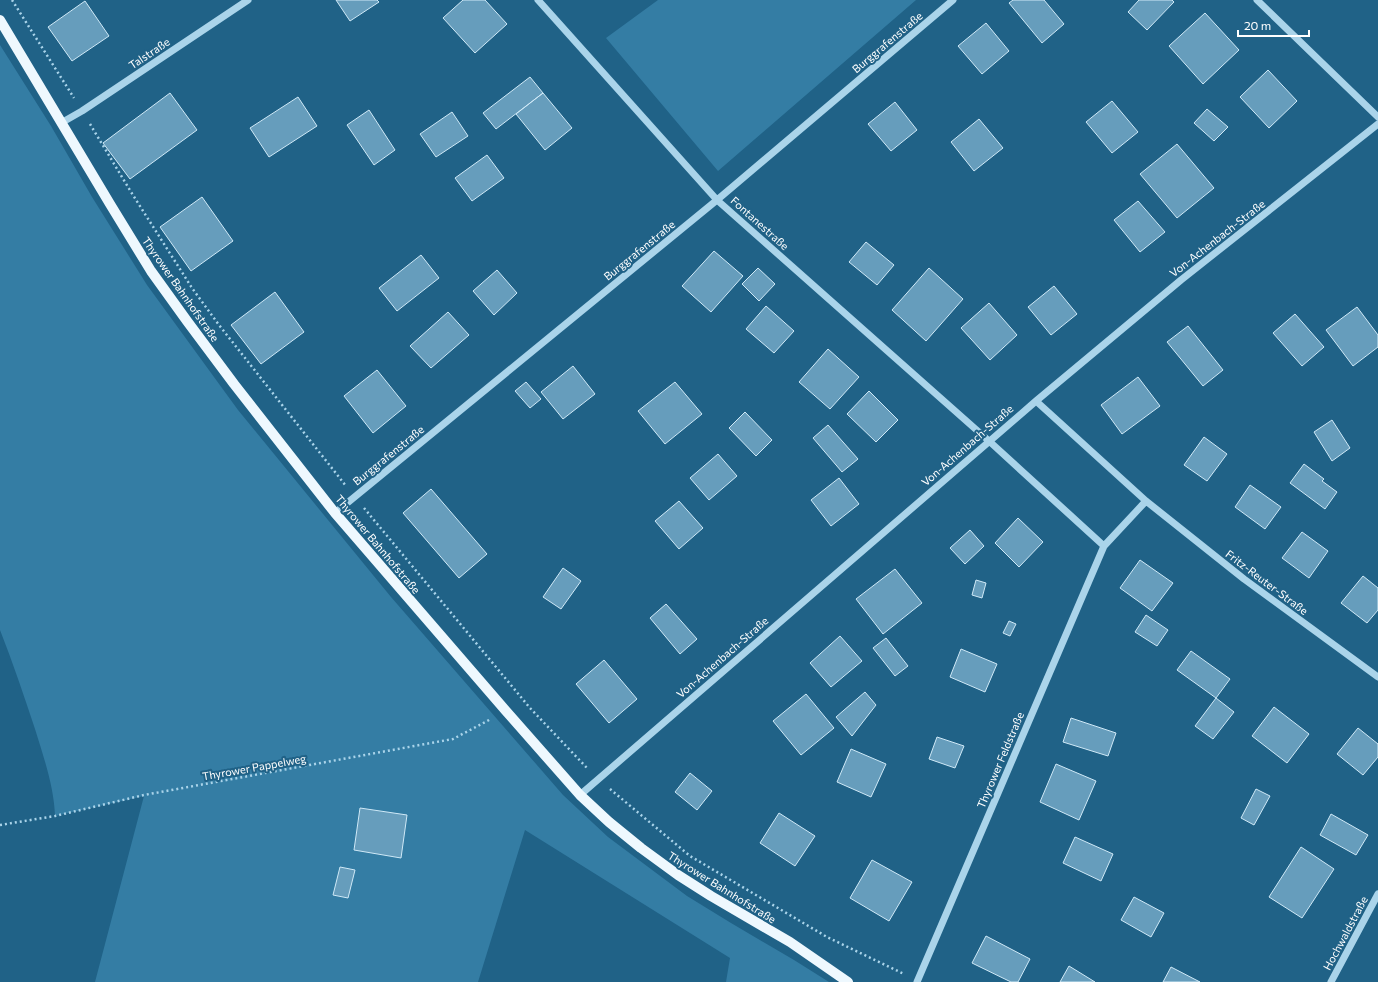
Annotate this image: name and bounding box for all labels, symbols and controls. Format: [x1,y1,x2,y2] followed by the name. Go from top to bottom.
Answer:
[849,9,925,75] street label: Burggrafenstraße
[1238,12,1309,38] scale bar
[1244,18,1271,32] text: 20 m
[126,34,172,71] street label: Talstraße
[728,194,792,252] street label: Fontanestraße
[1167,197,1267,279] street label: Von-Achenbach-Straße
[601,217,677,283] street label: Burggrafenstraße
[140,234,222,344] street label: Thyrower Bahnhofstraße
[918,401,1016,488] street label: Von-Achenbach-Straße
[350,422,426,488] street label: Burggrafenstraße
[333,492,423,596] street label: Thyrower Bahnhofstraße
[1223,547,1311,617] street label: Fritz-Reuter-Straße
[673,613,771,700] street label: Von-Achenbach-Straße
[974,710,1026,810] street label: Thyrower Feldstraße
[201,751,307,783] street label: Thyrower Pappelweg
[666,848,779,926] street label: Thyrower Bahnhofstraße
[1320,894,1370,972] street label: Hochwaldstraße

